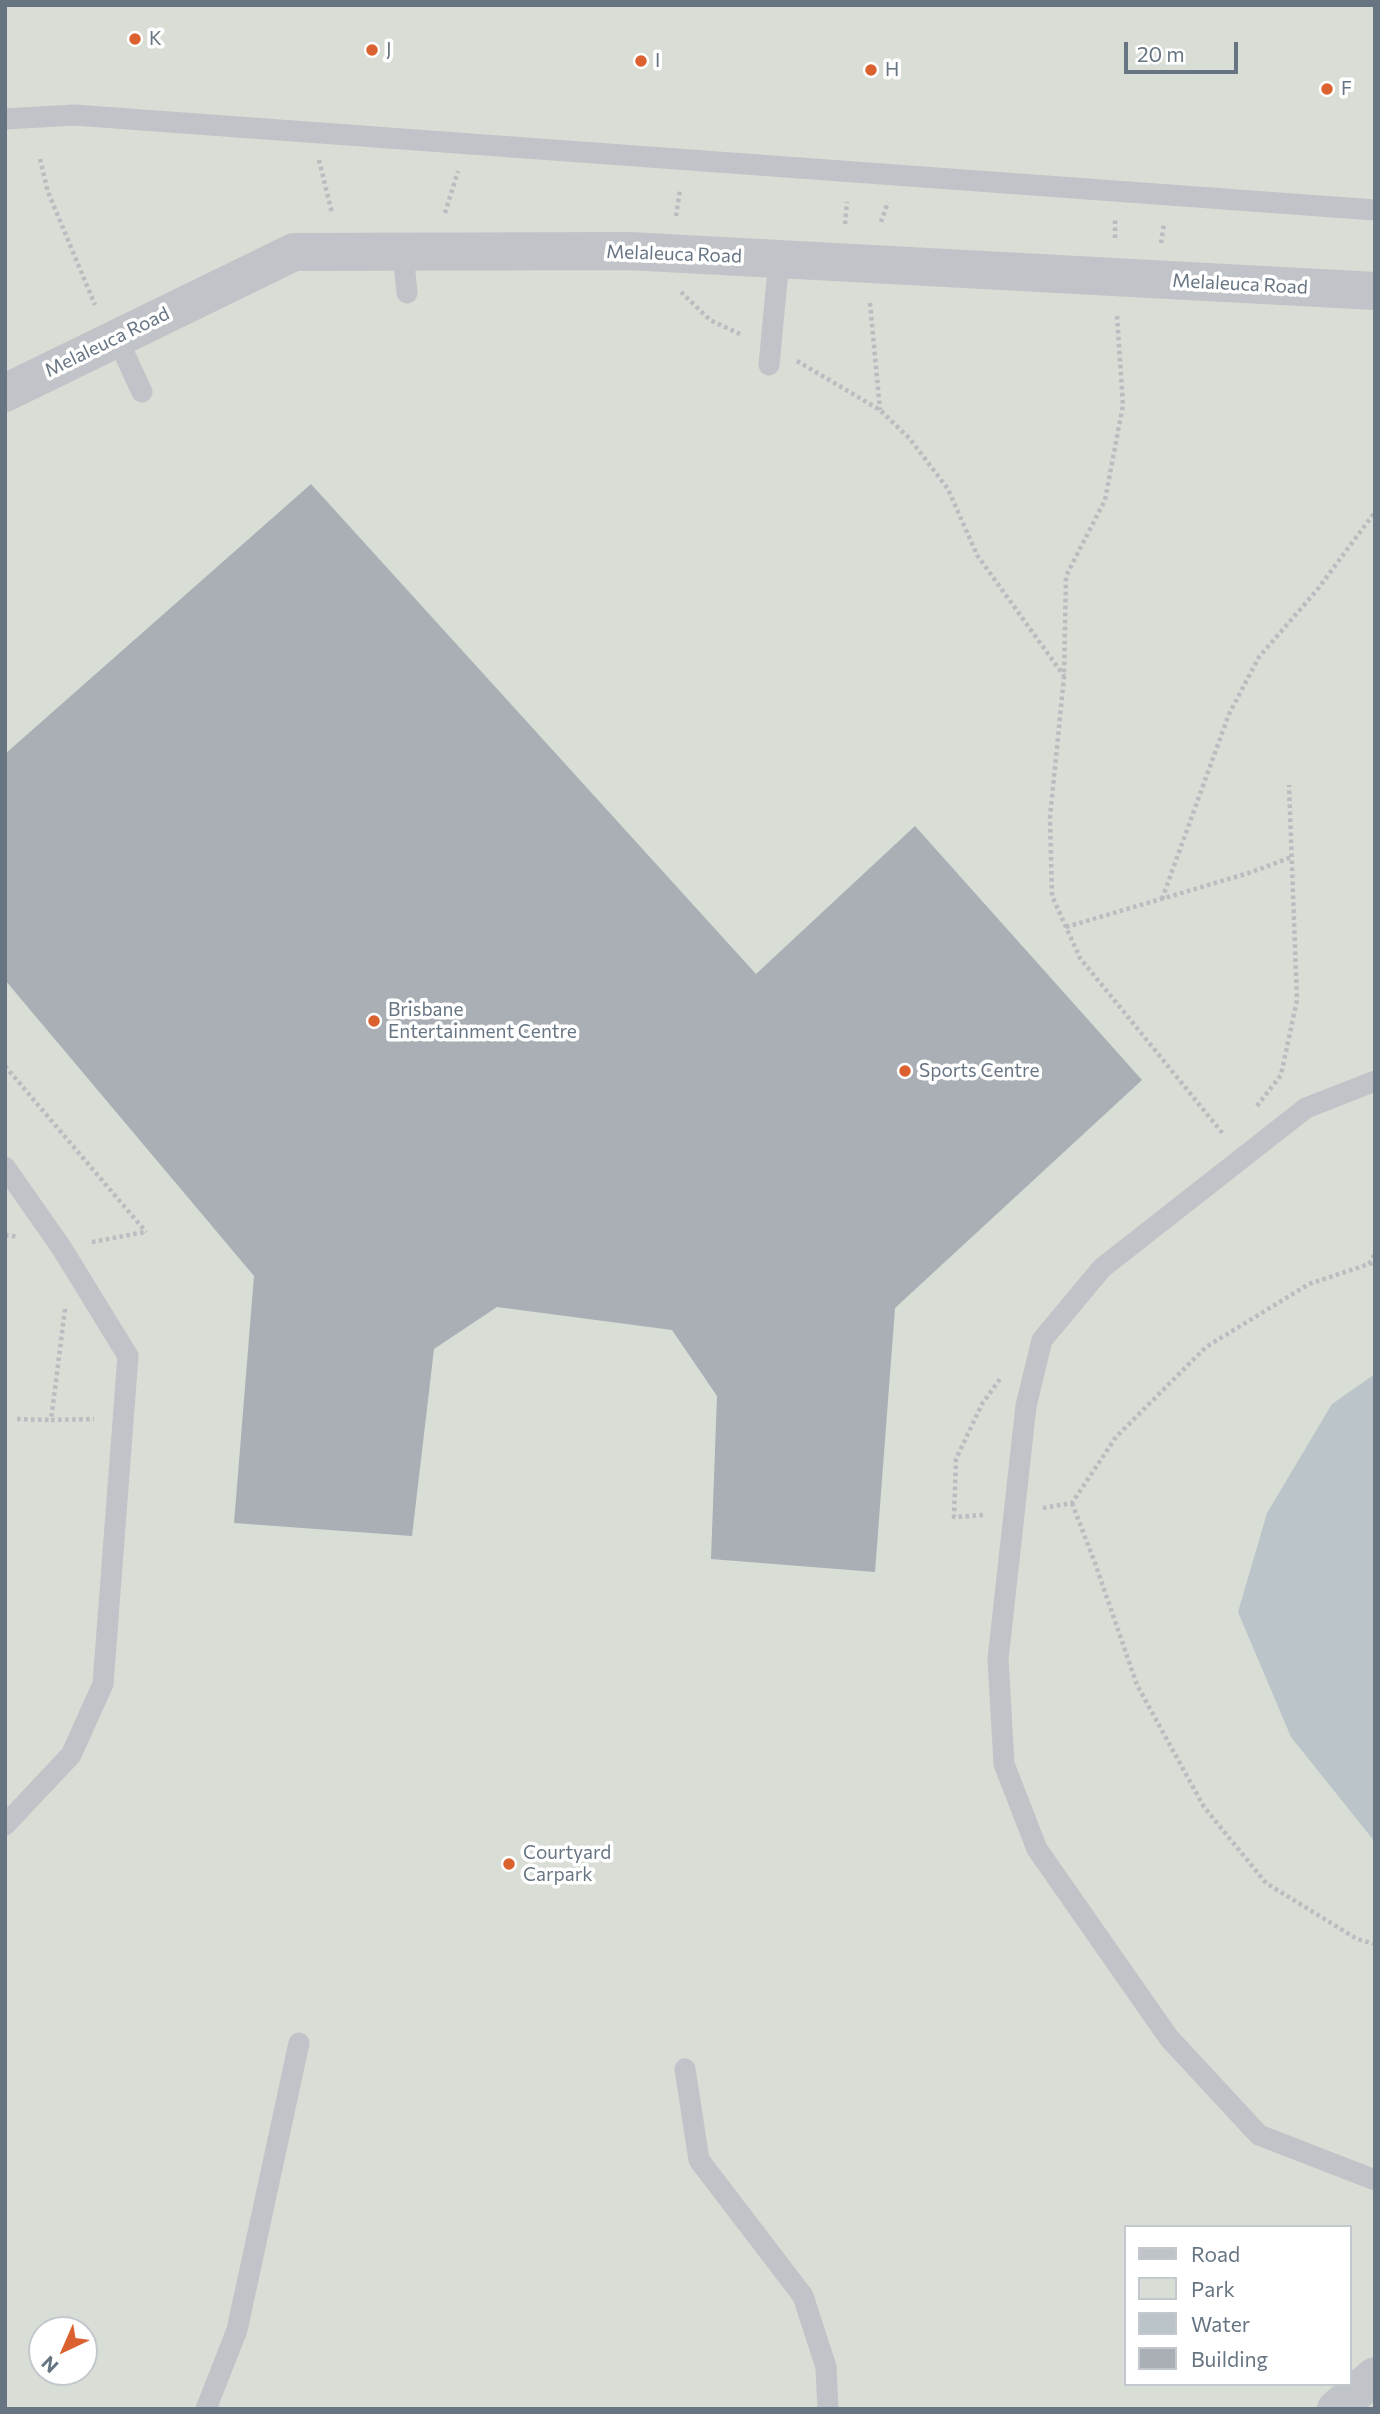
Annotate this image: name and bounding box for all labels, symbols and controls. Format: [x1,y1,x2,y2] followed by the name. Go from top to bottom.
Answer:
[149,28,162,50] place label: K
[1128,28,1242,72] scale bar
[127,31,143,47] marker: K
[386,39,392,61] place label: J
[1137,41,1185,66] text: 20 m
[364,42,380,58] marker: J
[655,50,660,72] place label: I
[633,53,649,69] marker: I
[885,59,899,81] place label: H
[863,62,879,78] marker: H
[1341,78,1352,100] place label: F
[1319,81,1335,97] marker: F
[606,240,742,268] street label: Melaleuca Road
[1172,269,1308,299] street label: Melaleuca Road
[41,302,173,382] street label: Melaleuca Road
[388,999,577,1043] place label: Brisbane Entertainment Centre
[366,1013,382,1029] marker: Brisbane Entertainment Centre
[919,1060,1039,1082] place label: Sports Centre
[897,1063,913,1079] marker: Sports Centre
[523,1842,611,1886] place label: Courtyard Carpark
[501,1856,517,1872] marker: Courtyard Carpark
[1124,2225,1352,2386] legend
[1191,2241,1240,2266] text: Road
[1191,2276,1235,2301] text: Park
[1191,2311,1250,2336] text: Water
[28,2316,98,2386] north arrow
[1191,2346,1268,2371] text: Building
[36,2352,63,2378] text: N

